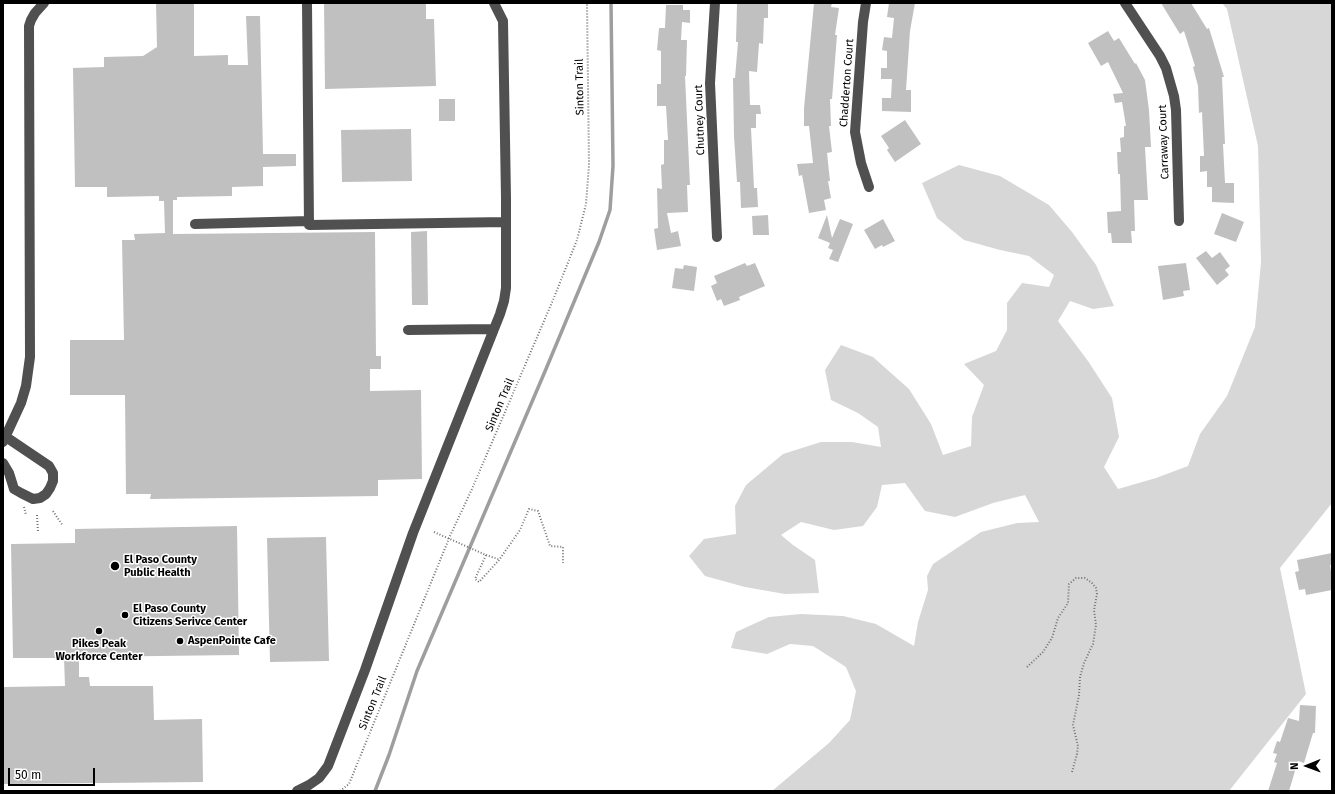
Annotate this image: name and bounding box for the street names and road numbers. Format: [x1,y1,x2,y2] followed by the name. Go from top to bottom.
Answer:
[837,38,857,128] street label: Chadderton Court
[573,59,587,115] street label: Sinton Trail
[692,85,708,155] street label: Chutney Court
[1156,104,1172,180] street label: Carraway Court
[483,376,517,434] street label: Sinton Trail
[356,674,390,732] street label: Sinton Trail

